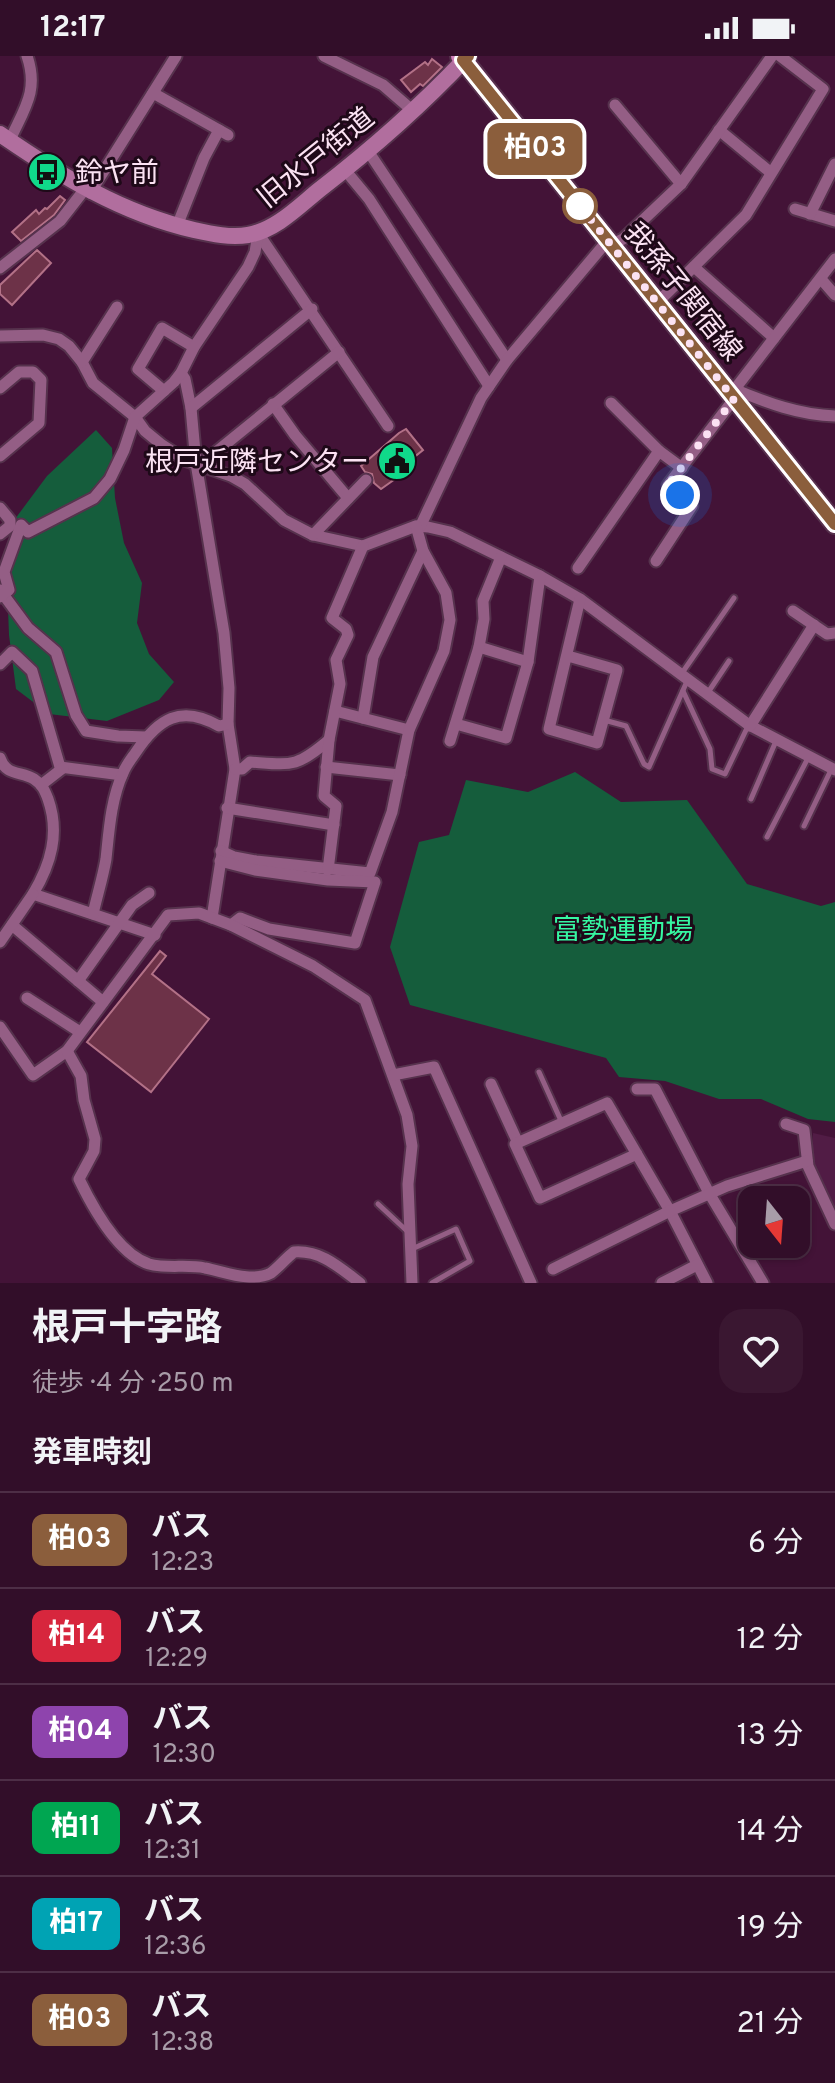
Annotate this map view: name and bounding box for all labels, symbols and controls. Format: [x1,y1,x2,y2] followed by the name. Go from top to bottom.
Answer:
[40,10,106,47] text: 12:17
[251,101,383,217] street label: 旧水戸街道
[489,123,581,175] line badge: 柏03
[503,131,567,167] text: 柏03
[26,151,68,193] bus stop icon: 鈴ヤ前
[75,157,159,193] place label: 鈴ヤ前
[563,189,597,223] unlabelled marker
[615,216,749,370] street label: 我孫子関宿線
[376,440,418,482] public building icon: 根戸近隣センター
[145,446,369,482] place label: 根戸近隣センター
[660,475,700,515] your location
[553,914,693,950] park label: 富勢運動場
[738,1186,810,1258] north arrow
[738,1186,810,1258] map controls
[32,1306,222,1355] text: 根戸十字路
[719,1309,803,1393] button: heart
[32,1368,234,1401] text: 徒歩 · 4 分 · 250 m
[32,1436,152,1473] text: 発車時刻
[151,1510,211,1547] text: バス
[48,1522,111,1558] text: 柏03
[748,1526,803,1563] text: 6 分
[151,1547,214,1580] text: 12:23
[145,1606,205,1643] text: バス
[48,1618,105,1654] text: 柏14
[736,1622,803,1659] text: 12 分
[145,1643,208,1676] text: 12:29
[152,1702,212,1739] text: バス
[48,1714,112,1750] text: 柏04
[737,1718,803,1755] text: 13 分
[152,1739,216,1772] text: 12:30
[144,1798,204,1835] text: バス
[51,1810,101,1846] text: 柏11
[737,1814,803,1851] text: 14 分
[144,1835,201,1868] text: 12:31
[144,1894,204,1931] text: バス
[49,1906,103,1942] text: 柏17
[737,1910,803,1947] text: 19 分
[144,1931,207,1964] text: 12:36
[151,1990,211,2027] text: バス
[48,2002,111,2038] text: 柏03
[736,2006,803,2043] text: 21 分
[151,2027,214,2060] text: 12:38

